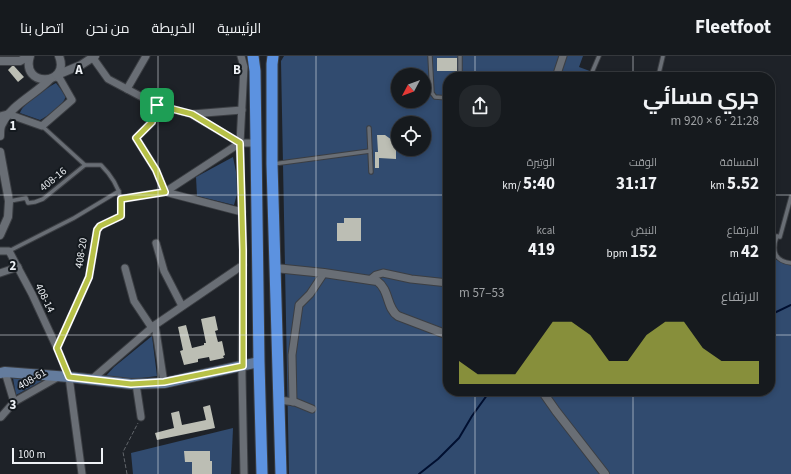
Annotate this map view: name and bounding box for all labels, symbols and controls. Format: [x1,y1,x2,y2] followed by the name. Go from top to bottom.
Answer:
[695,14,771,41] text: Fleetfoot
[20,19,64,39] text: اتصل بنا
[86,19,130,39] text: من نحن
[152,19,195,39] text: الخريطة
[217,19,261,39] text: الرئيسية
[74,61,83,79] text: A
[233,61,241,79] text: B
[391,68,431,108] north arrow
[391,68,431,156] map controls
[643,81,759,113] text: جري مسائي
[459,85,501,127] button: share
[140,88,174,122] pin
[146,94,168,116] icon: arrive
[671,112,759,130] text: 21:28 · 6 × 920 m
[391,116,431,156] button: locate
[10,117,17,135] text: 1
[527,155,555,170] text: الوتيرة
[629,155,657,170] text: الوقت
[720,155,759,170] text: المسافة
[36,163,70,195] street label: 408-16
[523,172,555,196] text: 5:40
[616,172,657,196] text: 31:17
[727,172,759,196] text: 5.52
[502,178,523,193] text: /km
[710,178,727,193] text: km
[536,223,555,238] text: kcal
[631,223,657,238] text: النبض
[727,223,759,238] text: الارتفاع
[71,237,91,269] street label: 408-20
[528,238,555,262] text: 419
[630,240,657,264] text: 152
[741,240,759,264] text: 42
[607,246,630,261] text: bpm
[730,246,741,261] text: m
[10,257,17,275] text: 2
[32,281,59,316] street label: 408-14
[459,284,505,302] text: 53–57 m
[721,288,759,306] text: الارتفاع
[15,365,49,393] street label: 408-61
[10,396,17,414] text: 3
[12,446,103,465] scale bar
[18,447,46,462] text: 100 m

